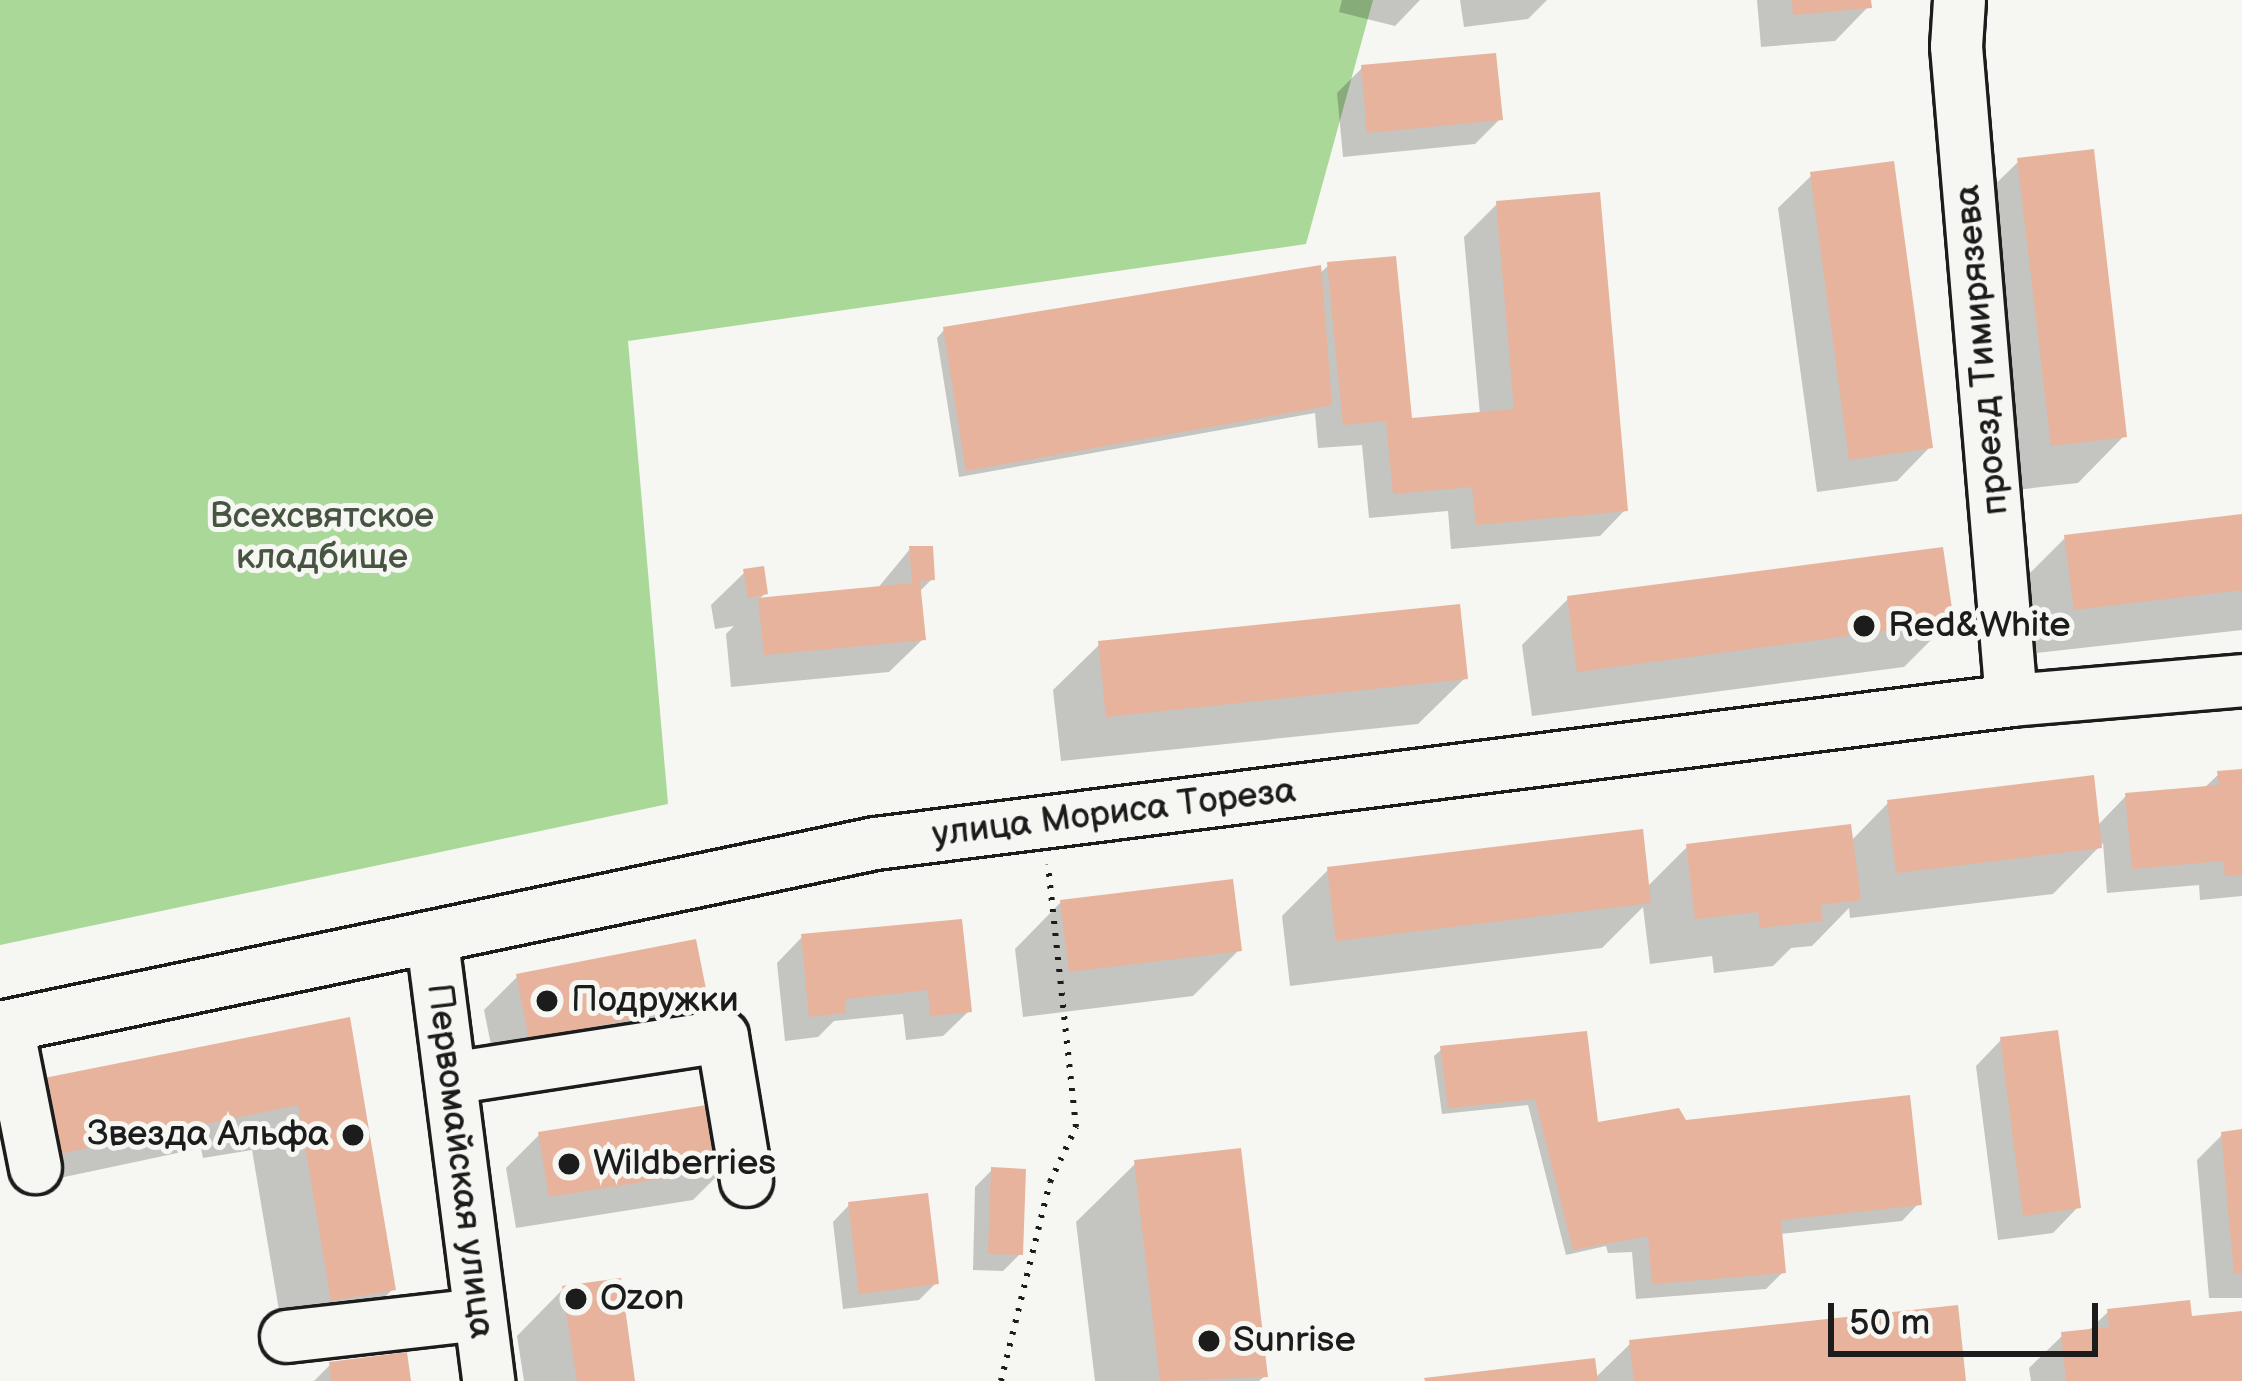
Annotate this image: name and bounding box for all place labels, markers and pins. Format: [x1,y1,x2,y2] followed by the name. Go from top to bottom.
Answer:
[1888,604,2071,648] place label: Red&White
[1851,613,1877,639] marker: Red&White
[571,979,739,1023] place label: Подружки
[534,988,560,1014] marker: Подружки
[87,1113,329,1157] place label: Звезда Альфа
[340,1122,366,1148] marker: Звезда Альфа
[593,1142,776,1186] place label: Wildberries
[556,1151,582,1177] marker: Wildberries
[600,1277,684,1321] place label: Ozon
[563,1286,589,1312] marker: Ozon
[1233,1319,1356,1363] place label: Sunrise
[1196,1328,1222,1354] marker: Sunrise

